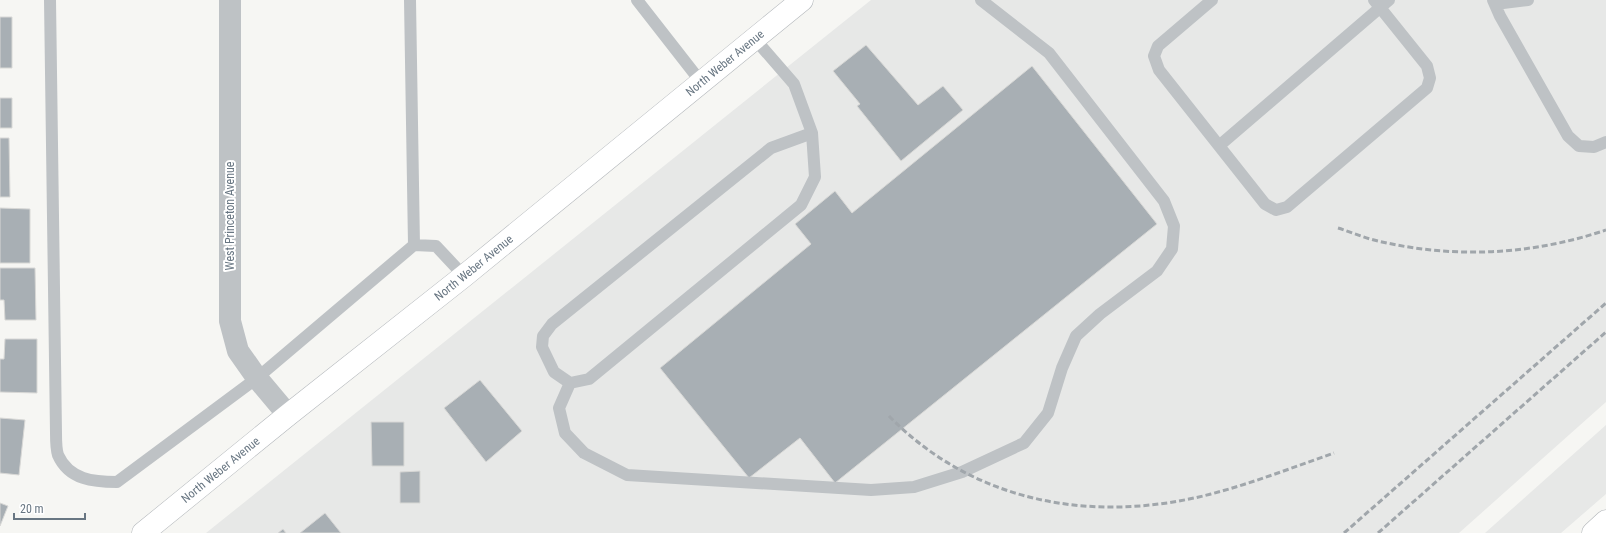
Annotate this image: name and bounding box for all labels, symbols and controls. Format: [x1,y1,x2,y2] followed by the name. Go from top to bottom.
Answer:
[683,27,767,99] street label: North Weber Avenue
[223,161,237,270] street label: West Princeton Avenue
[432,232,516,304] street label: North Weber Avenue
[179,434,263,506] street label: North Weber Avenue
[14,495,85,521] scale bar
[20,502,44,516] text: 20 m

